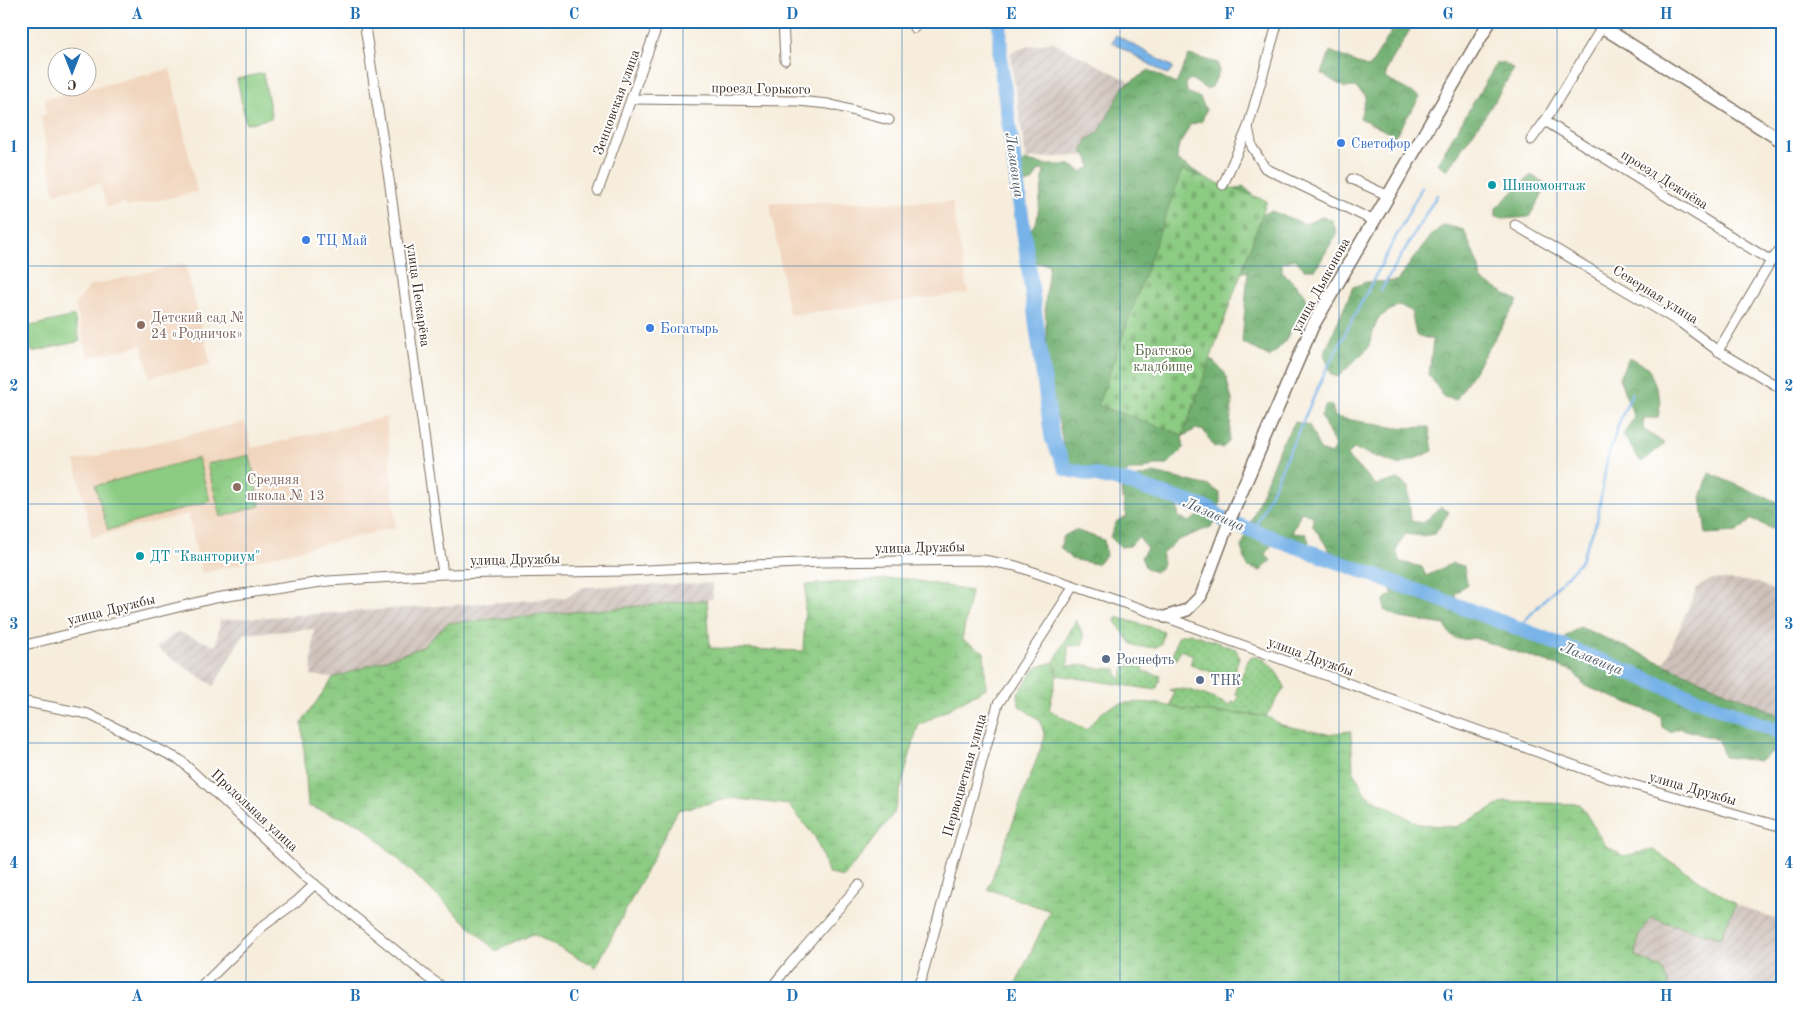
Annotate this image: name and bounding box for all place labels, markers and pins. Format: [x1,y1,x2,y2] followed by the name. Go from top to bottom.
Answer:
[1335,137,1347,149] marker: Светофор
[1351,137,1411,152] place label: Светофор
[1486,179,1498,191] marker: Шиномонтаж
[1502,179,1586,193] place label: Шиномонтаж
[300,234,312,246] marker: ТЦ Май
[316,234,367,248] place label: ТЦ Май
[151,311,245,341] place label: Детский сад № 24 «Родничок»
[135,319,147,331] marker: Детский сад № 24 «Родничок»
[644,322,656,334] marker: Богатырь
[660,322,719,336] place label: Богатырь
[247,473,325,503] place label: Средняя школа № 13
[231,481,243,493] marker: Средняя школа № 13
[134,550,146,562] marker: ДТ "Кванториум"
[150,550,261,564] place label: ДТ "Кванториум"
[1100,653,1112,665] marker: Роснефть
[1116,653,1175,668] place label: Роснефть
[1194,674,1206,686] marker: ТНК
[1210,674,1241,688] place label: ТНК

